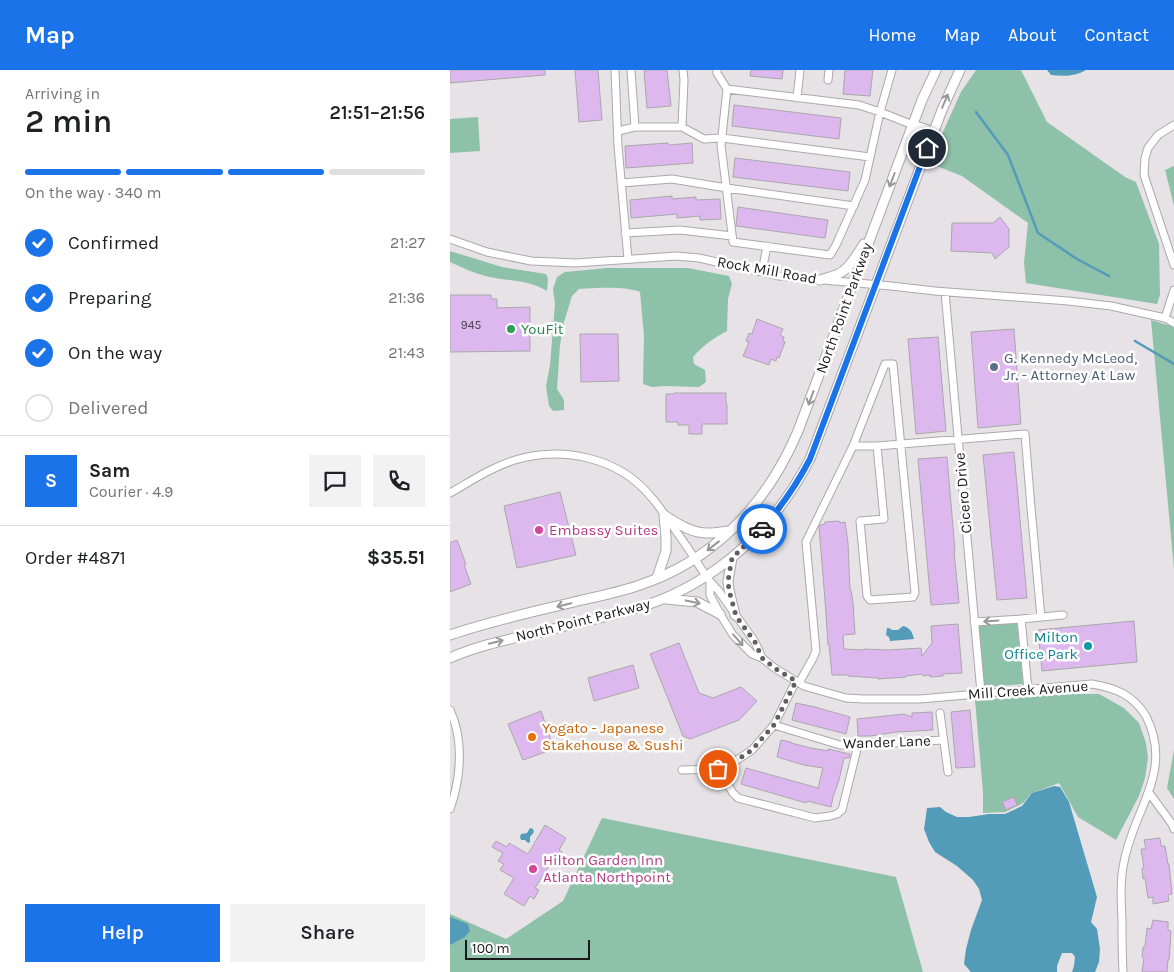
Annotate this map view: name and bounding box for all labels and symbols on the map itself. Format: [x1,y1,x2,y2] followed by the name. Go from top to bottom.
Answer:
[941,94,951,109] one-way arrow
[906,127,948,169] pin
[887,172,896,187] one-way arrow
[812,240,876,376] street label: North Point Parkway
[716,252,818,288] street label: Rock Mill Road
[461,318,481,332] house number: 945
[521,320,564,338] place label: YouFit
[505,323,517,335] marker: YouFit
[1004,349,1137,384] place label: G. Kennedy McLeod, Jr. - Attorney At Law
[988,361,1000,373] marker: G. Kennedy McLeod, Jr. - Attorney At Law
[806,390,815,405] one-way arrow
[950,452,976,534] street label: Cicero Drive
[737,504,787,554] courier
[549,521,658,539] place label: Embassy Suites
[533,524,545,536] marker: Embassy Suites
[707,540,720,551] one-way arrow
[514,595,652,645] street label: North Point Parkway
[685,598,701,607] one-way arrow
[556,601,572,610] one-way arrow
[983,616,999,626] one-way arrow
[1004,628,1078,663] place label: Milton Office Park
[733,634,744,647] one-way arrow
[488,637,504,647] one-way arrow
[1082,640,1094,652] marker: Milton Office Park
[967,677,1089,703] street label: Mill Creek Avenue
[542,719,683,754] place label: Yogato - Japanese Stakehouse & Sushi
[526,731,538,743] marker: Yogato - Japanese Stakehouse & Sushi
[843,731,931,753] street label: Wander Lane
[697,748,739,790] pin
[543,851,671,886] place label: Hilton Garden Inn Atlanta Northpoint
[527,863,539,875] marker: Hilton Garden Inn Atlanta Northpoint
[465,937,590,960] scale bar

